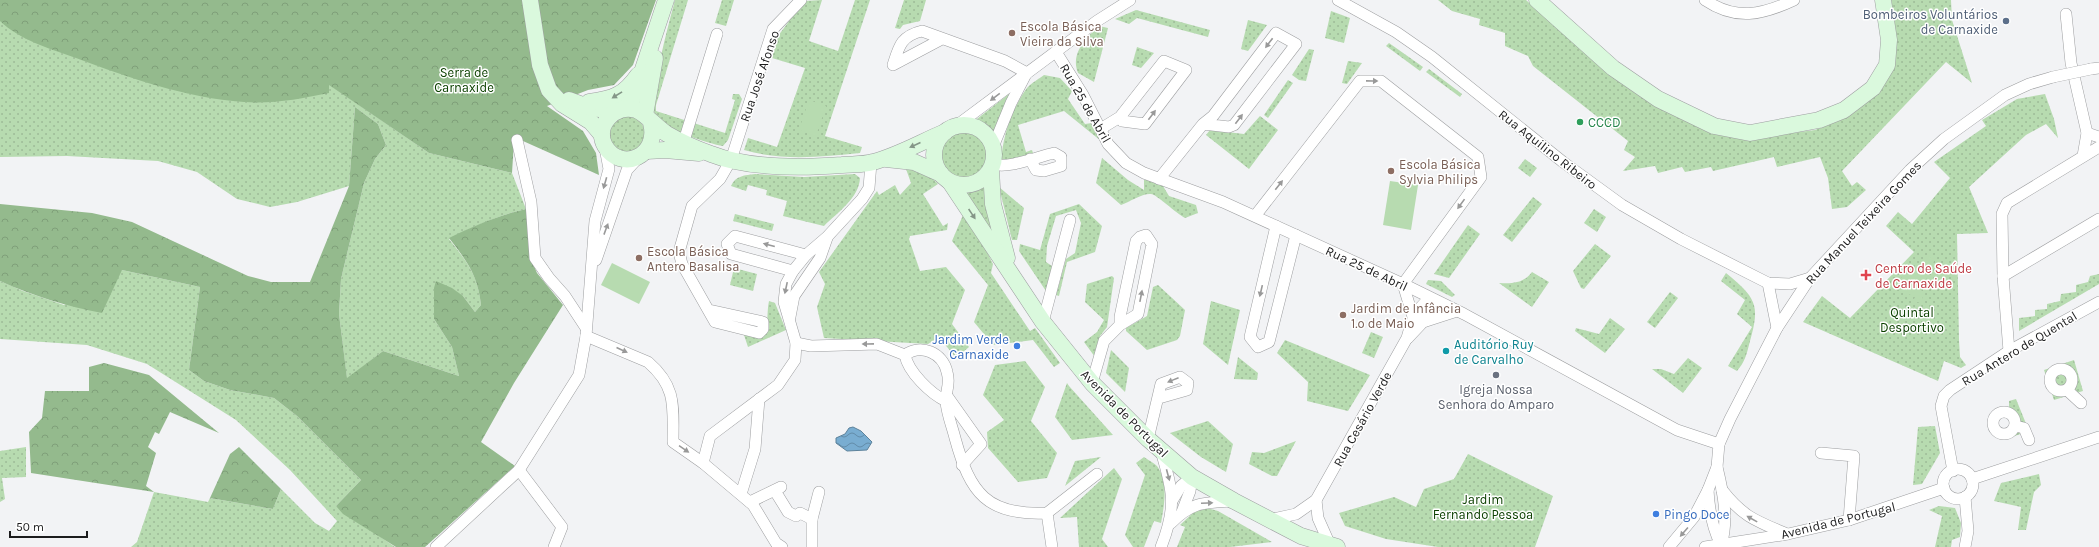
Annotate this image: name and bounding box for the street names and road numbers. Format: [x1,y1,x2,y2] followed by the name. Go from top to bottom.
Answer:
[737,28,782,124] street label: Rua José Afonso
[1057,61,1114,145] street label: Rua 25 de Abril
[1495,106,1600,193] street label: Rua Aquilino Ribeiro
[1802,158,1924,287] street label: Rua Manuel Teixeira Gomes
[1323,243,1410,294] street label: Rua 25 de Abril
[1959,308,2080,389] street label: Rua Antero de Quental
[1078,367,1171,460] street label: Avenida de Portugal
[1330,369,1395,469] street label: Rua Cesário Verde
[1779,499,1897,542] street label: Avenida de Portugal

